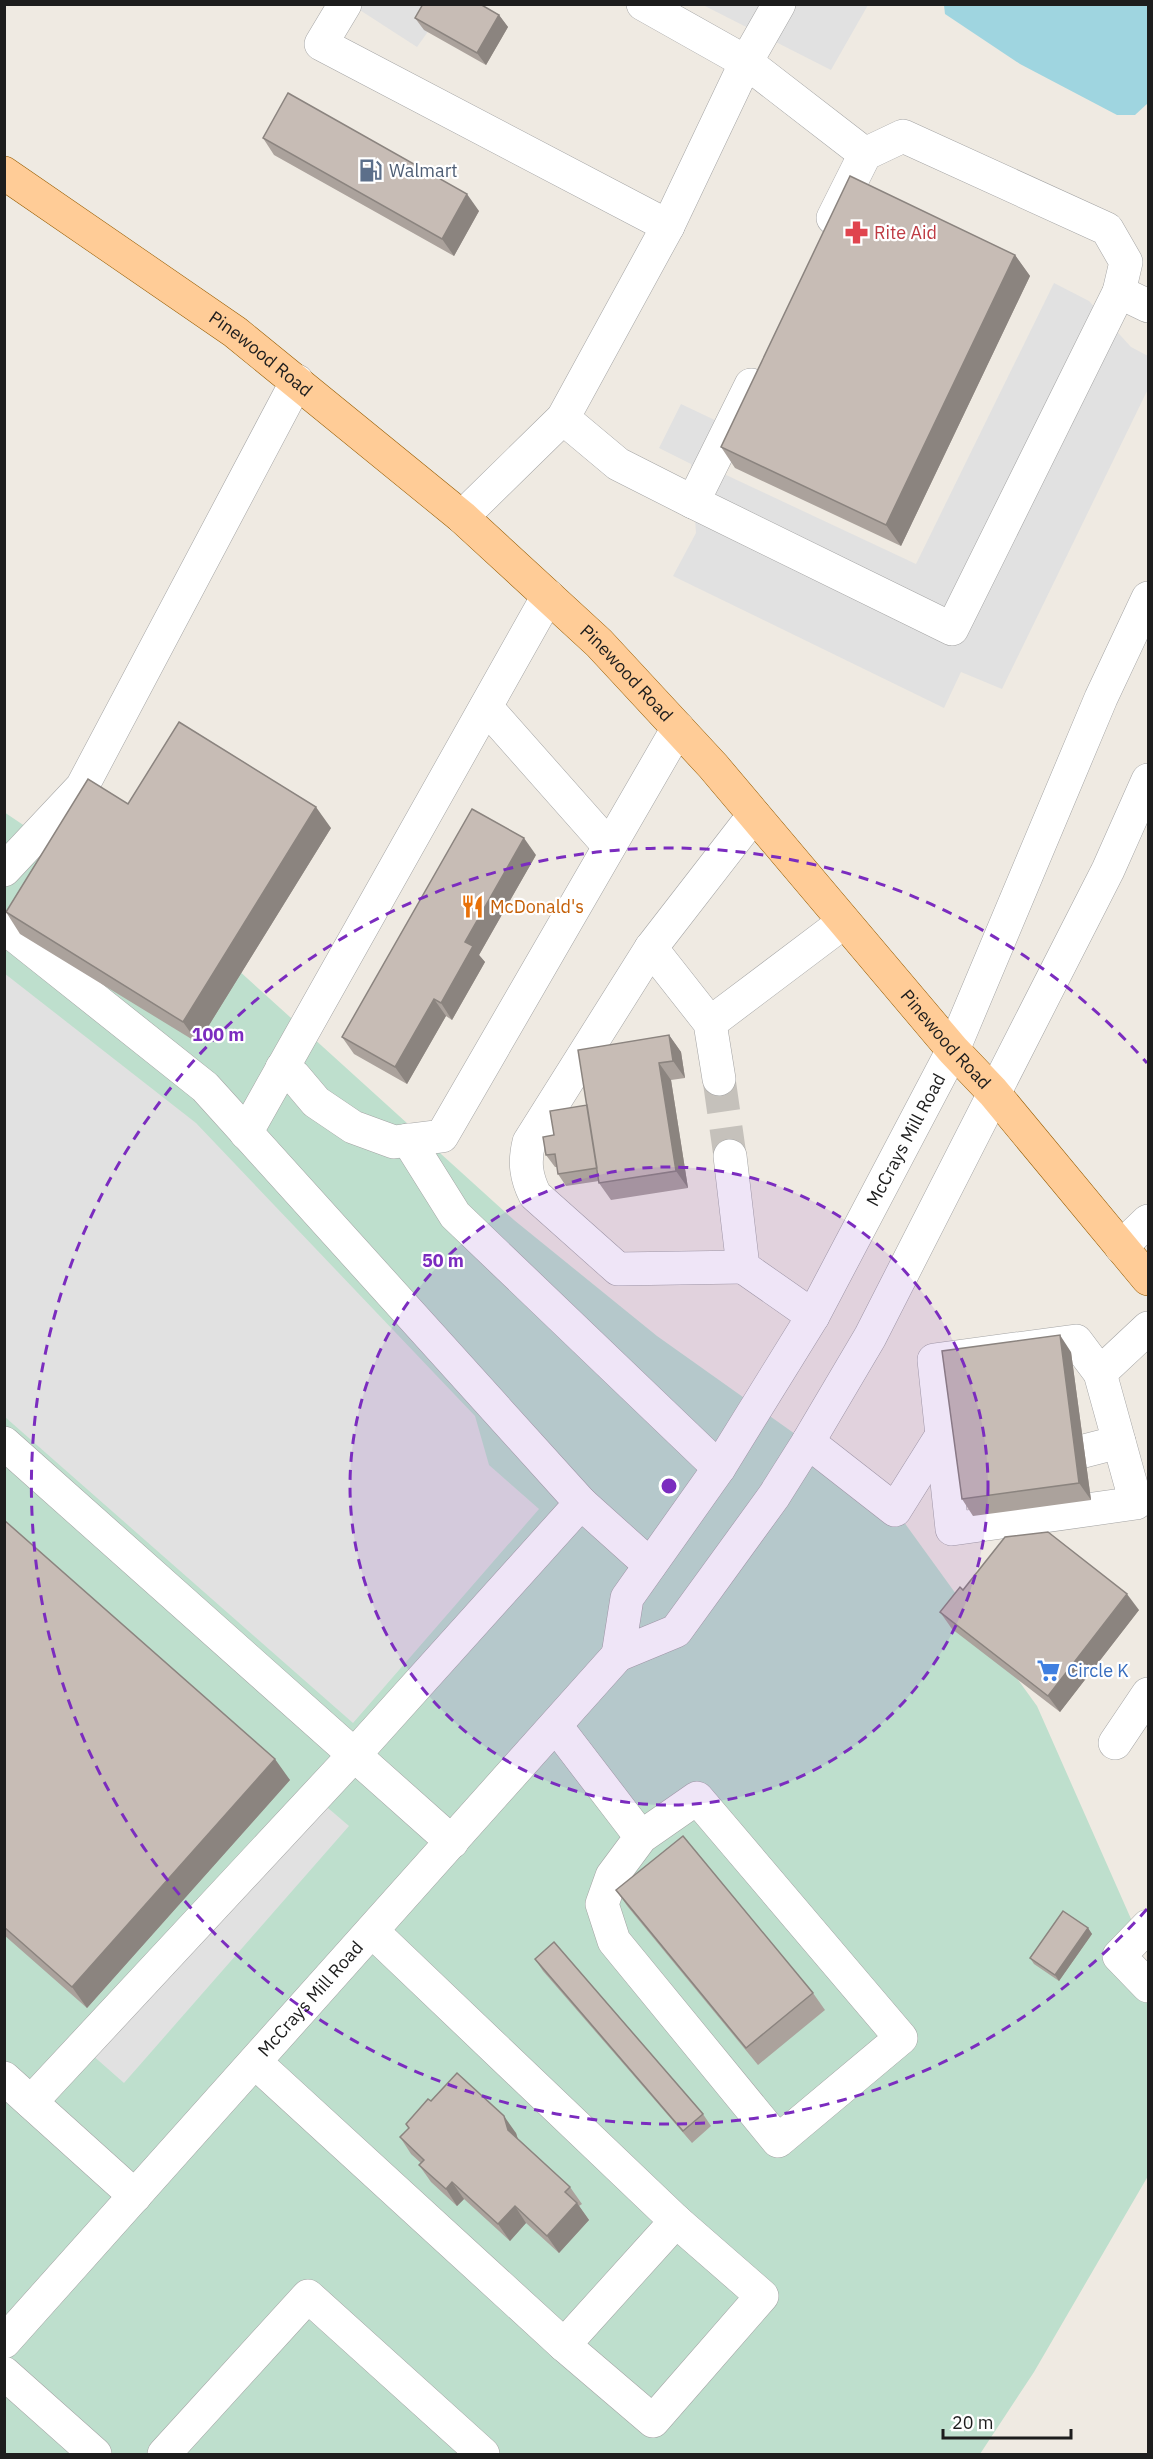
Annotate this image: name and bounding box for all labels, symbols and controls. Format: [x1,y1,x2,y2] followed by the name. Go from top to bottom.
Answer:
[358,158,384,184] fuel station icon: Walmart
[389,159,458,182] place label: Walmart
[843,220,869,246] pharmacy icon: Rite Aid
[874,221,937,244] place label: Rite Aid
[205,306,317,401] street label: Pinewood Road
[575,619,678,726] street label: Pinewood Road
[459,894,485,920] restaurant icon: McDonald's
[490,895,584,918] place label: McDonald's
[896,984,996,1094] street label: Pinewood Road
[192,1023,244,1046] text: 100 m
[861,1069,950,1210] street label: McCrays Mill Road
[422,1249,464,1272] text: 50 m
[659,1476,679,1496] centre of rings
[1036,1658,1062,1684] supermarket icon: Circle K
[1067,1659,1129,1682] place label: Circle K
[252,1936,368,2061] street label: McCrays Mill Road
[943,2402,1070,2440] scale bar
[952,2411,994,2434] text: 20 m

